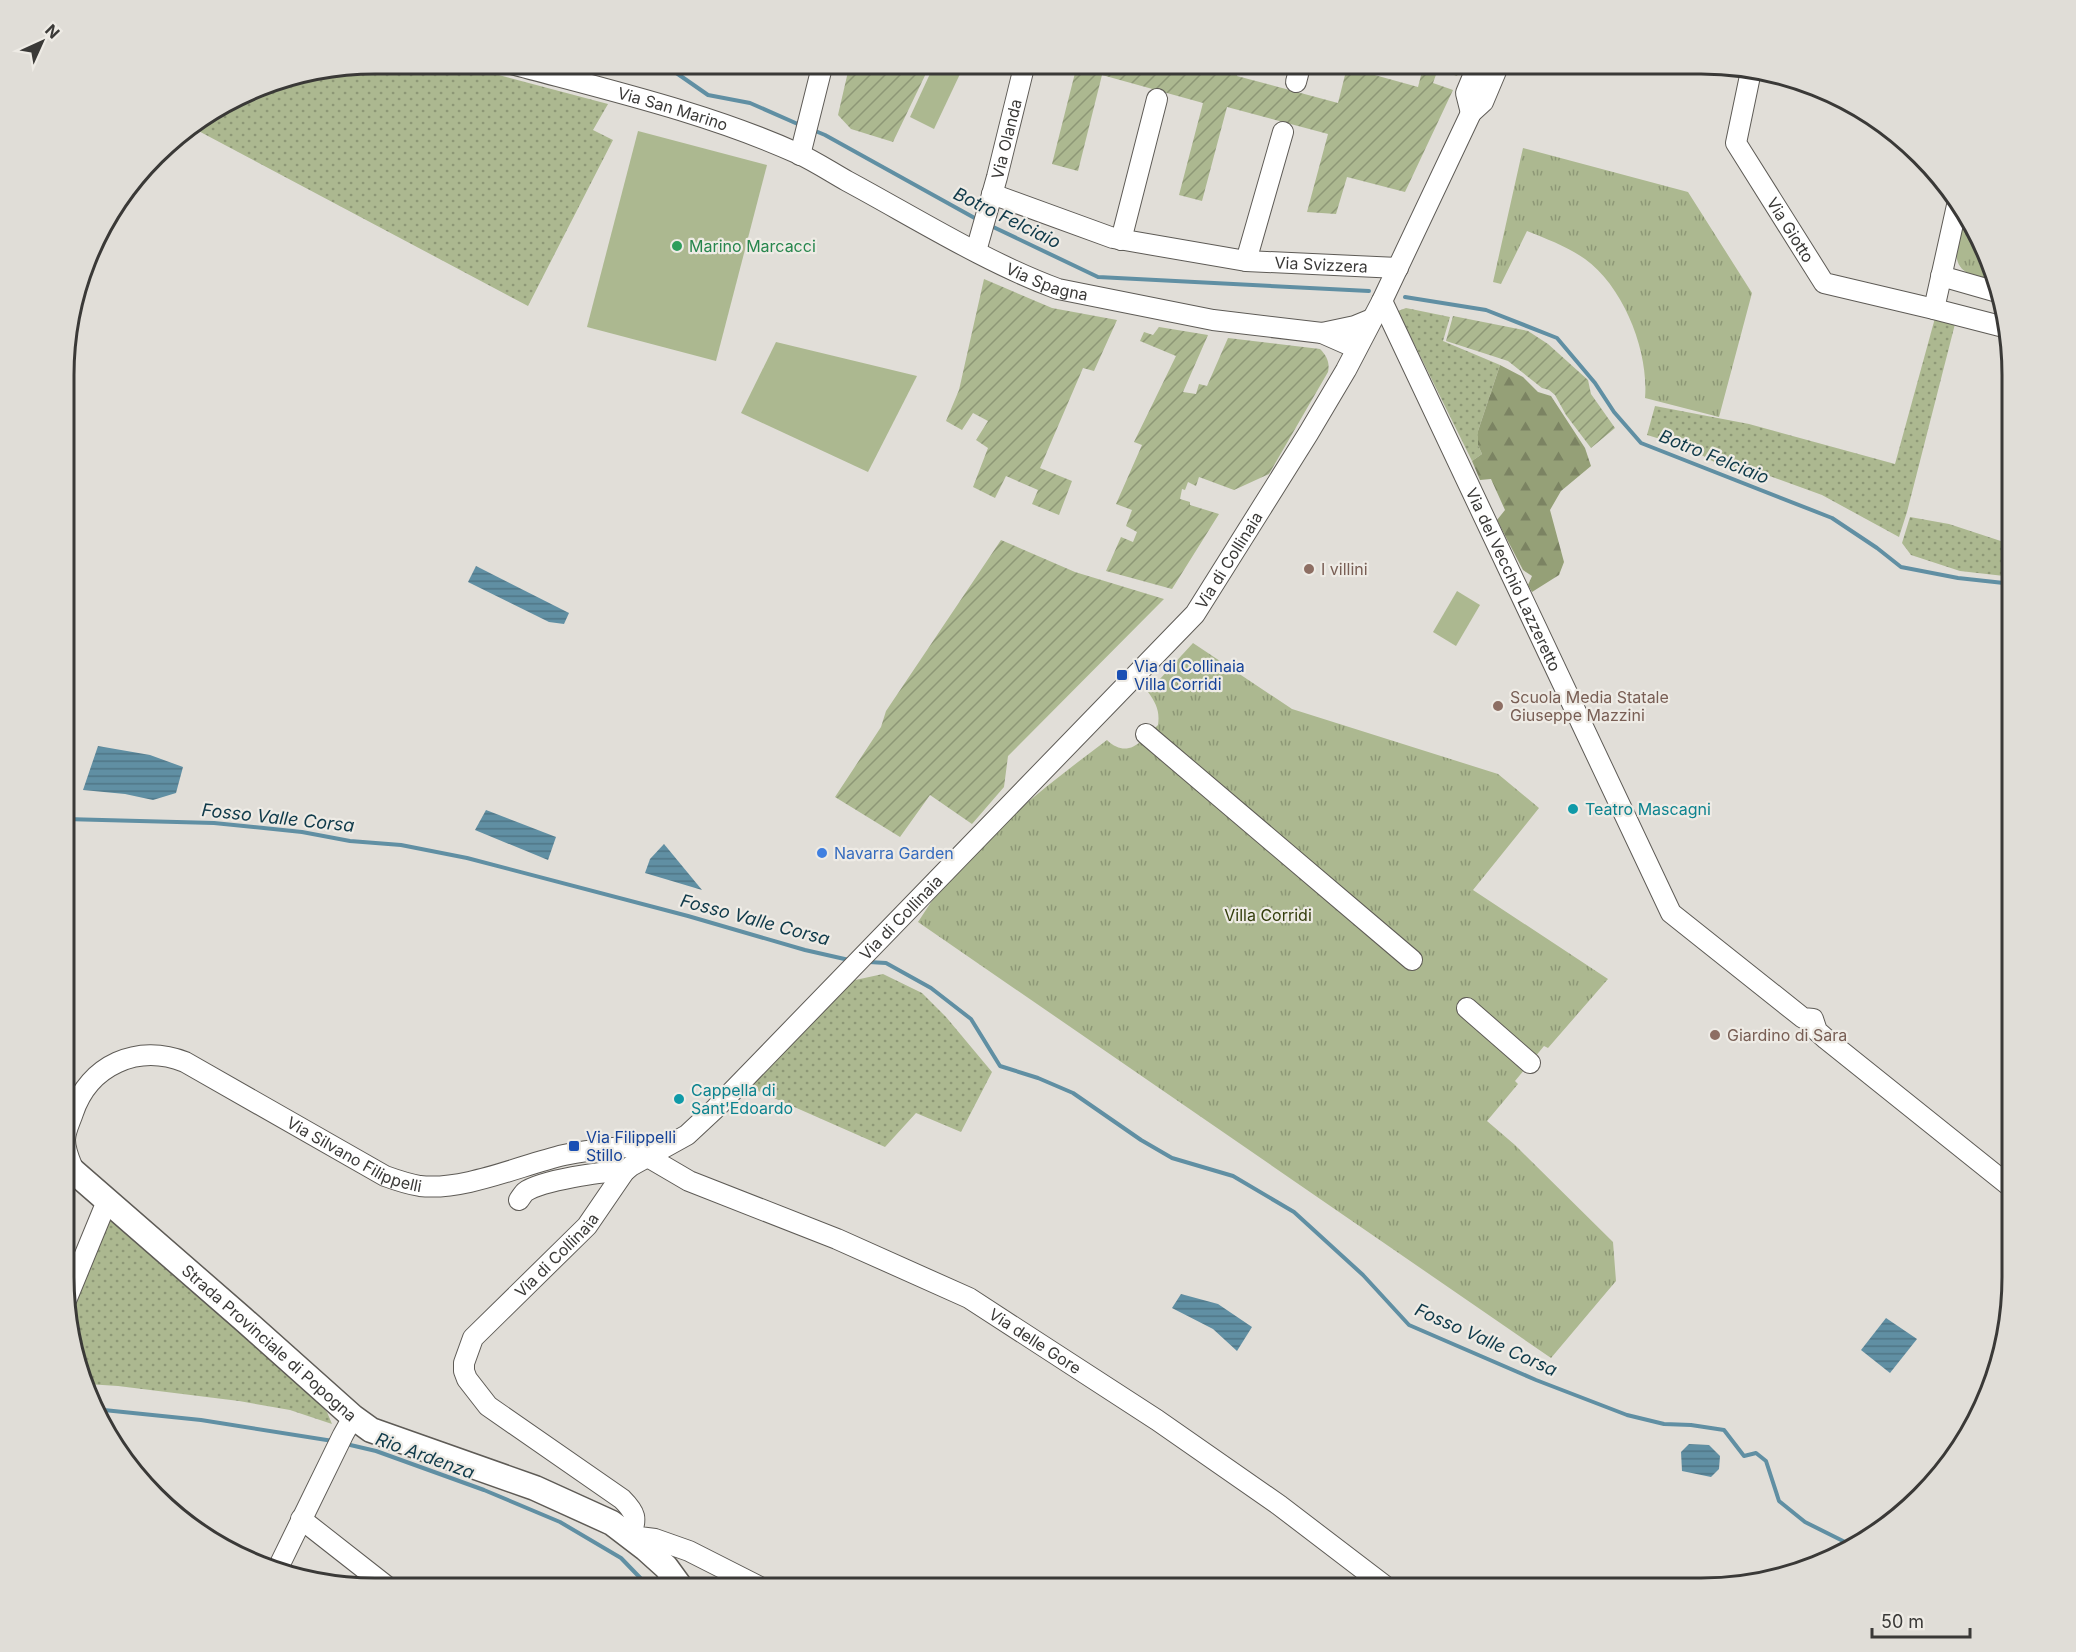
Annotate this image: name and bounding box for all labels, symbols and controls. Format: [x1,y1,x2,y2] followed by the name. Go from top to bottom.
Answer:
[12,12,72,72] north arrow
[41,20,64,43] text: N
[615,83,731,135] street label: Via San Marino
[987,97,1026,181] street label: Via Olanda
[950,183,1064,252] water label: Botro Felciaio
[1763,193,1819,266] street label: Via Giotto
[689,236,816,256] place label: Marino Marcacci
[670,239,684,253] marker: Marino Marcacci
[1274,252,1368,277] street label: Via Svizzera
[1003,258,1090,305] street label: Via Spagna
[1656,425,1772,488] water label: Botro Felciaio
[1462,485,1565,674] street label: Via del Vecchio Lazzeretto
[1191,508,1267,612] street label: Via di Collinaia
[1321,559,1368,579] place label: I villini
[1302,562,1316,576] marker: I villini
[1134,656,1245,694] place label: Via di Collinaia Villa Corridi
[1115,668,1129,682] marker: Via di Collinaia Villa Corridi
[1510,687,1669,725] place label: Scuola Media Statale Giuseppe Mazzini
[1491,699,1505,713] marker: Scuola Media Statale Giuseppe Mazzini
[201,799,355,836] water label: Fosso Valle Corsa
[1585,799,1711,819] place label: Teatro Mascagni
[1566,802,1580,816] marker: Teatro Mascagni
[834,843,954,863] place label: Navarra Garden
[815,846,829,860] marker: Navarra Garden
[855,871,947,964] street label: Via di Collinaia
[678,890,832,950] water label: Fosso Valle Corsa
[1224,905,1312,925] park label: Villa Corridi
[1727,1025,1847,1045] place label: Giardino di Sara
[1708,1028,1722,1042] marker: Giardino di Sara
[691,1080,793,1118] place label: Cappella di Sant'Edoardo
[672,1092,686,1106] marker: Cappella di Sant'Edoardo
[283,1112,423,1196] street label: Via Silvano Filippelli
[586,1127,676,1165] place label: Via Filippelli Stillo
[567,1139,581,1153] marker: Via Filippelli Stillo
[510,1209,603,1301] street label: Via di Collinaia
[178,1260,361,1426] street label: Strada Provinciale di Popogna
[1412,1299,1561,1380] water label: Fosso Valle Corsa
[985,1304,1085,1378] street label: Via delle Gore
[373,1428,477,1483] water label: Rio Ardenza
[1872,1601,1970,1639] scale bar
[1881,1611,1924,1632] text: 50 m

